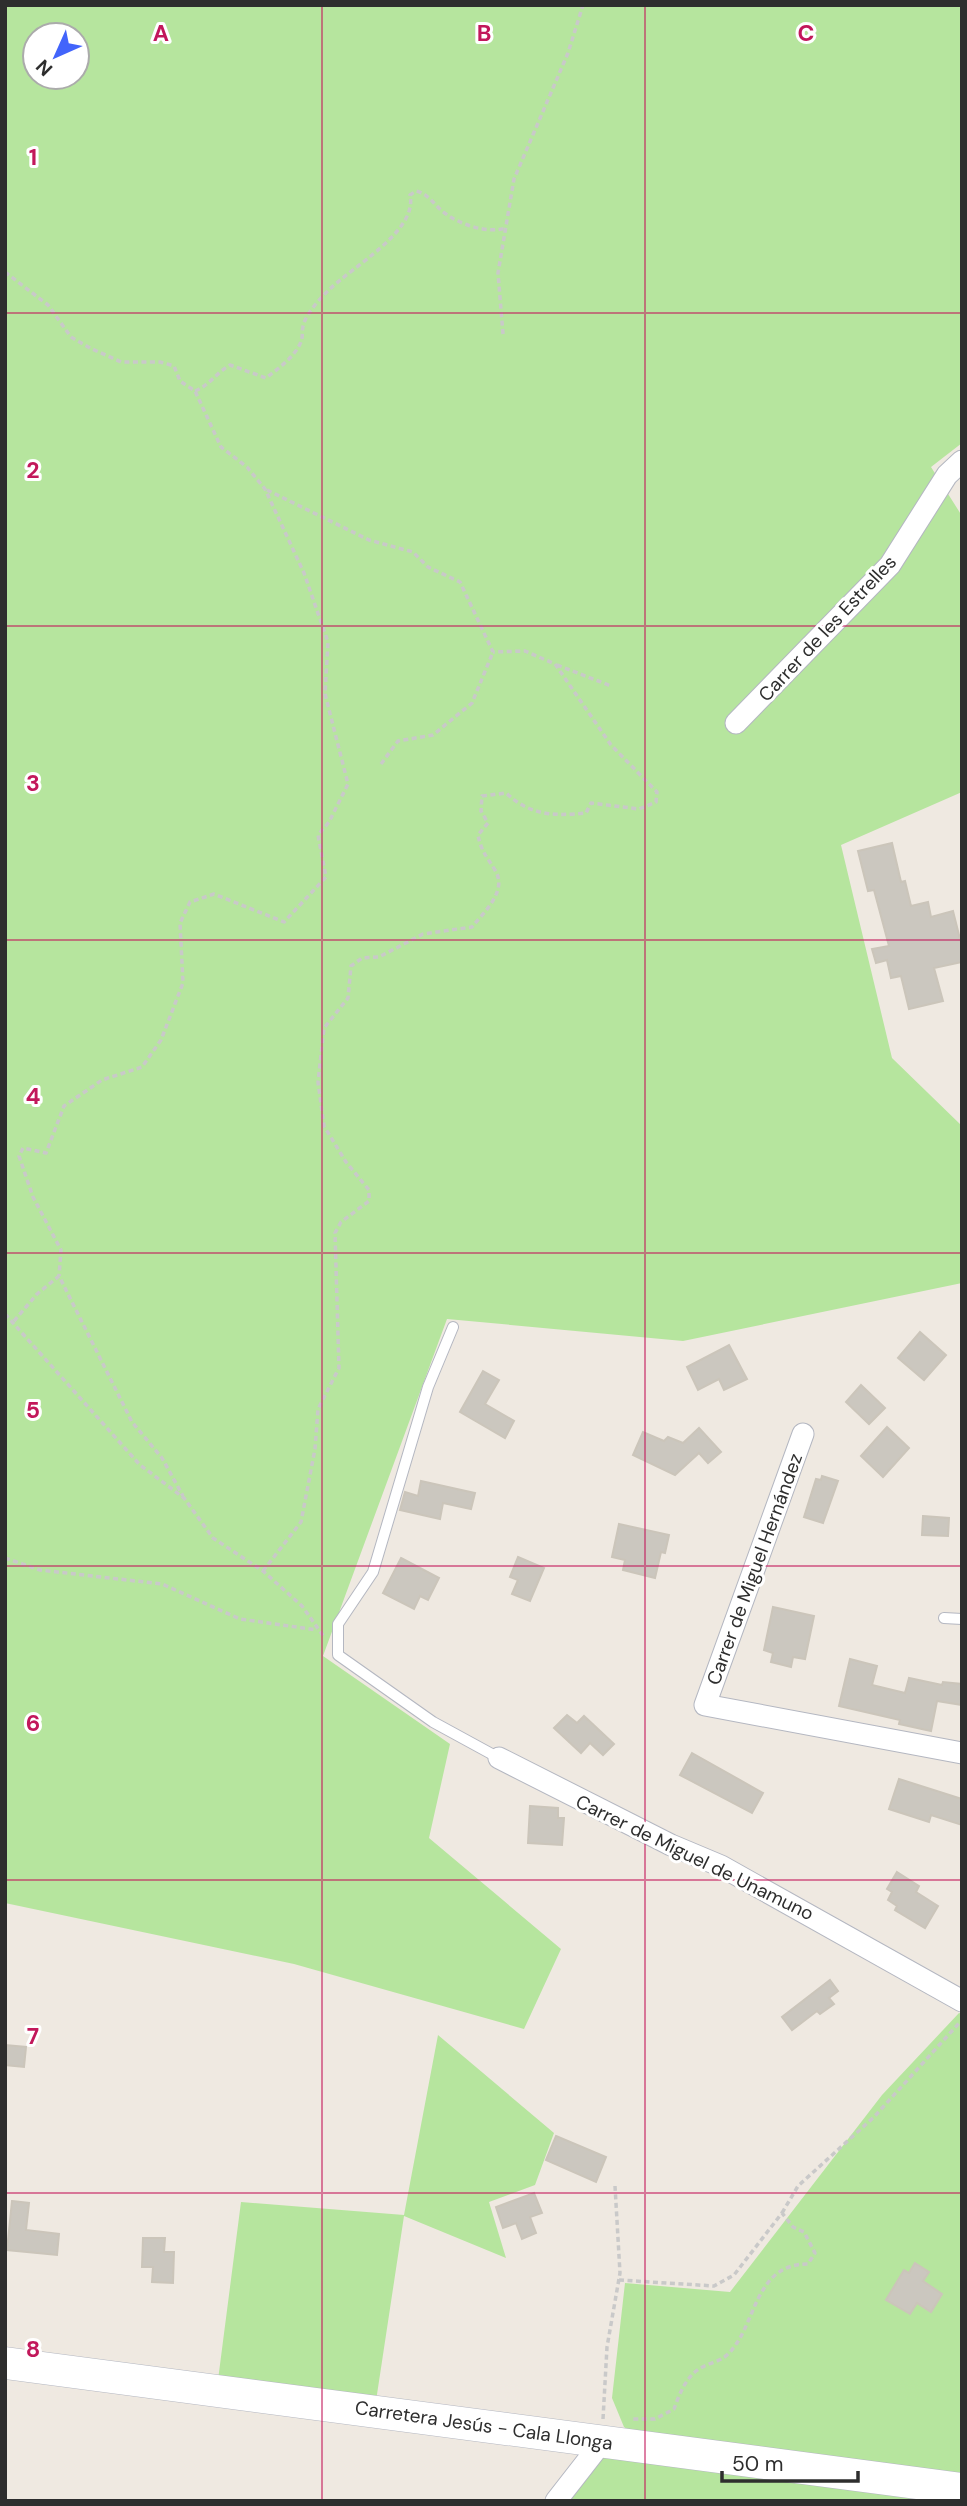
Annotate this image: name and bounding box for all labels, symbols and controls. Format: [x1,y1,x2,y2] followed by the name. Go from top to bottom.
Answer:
[153,18,169,48] text: A
[477,18,491,48] text: B
[798,18,814,48] text: C
[21,21,91,91] north arrow
[31,54,58,81] text: N
[29,142,37,172] text: 1
[26,455,40,485] text: 2
[753,550,902,707] street label: Carrer de les Estrelles
[26,768,40,798] text: 3
[26,1081,41,1111] text: 4
[26,1395,40,1425] text: 5
[701,1450,808,1688] street label: Carrer de Miguel Hernández
[26,1708,40,1738] text: 6
[572,1789,818,1926] street label: Carrer de Miguel de Unamuno
[27,2021,39,2051] text: 7
[26,2334,40,2364] text: 8
[353,2395,614,2456] street label: Carretera Jesús - Cala Llonga
[722,2440,858,2484] scale bar
[732,2450,783,2478] text: 50 m

